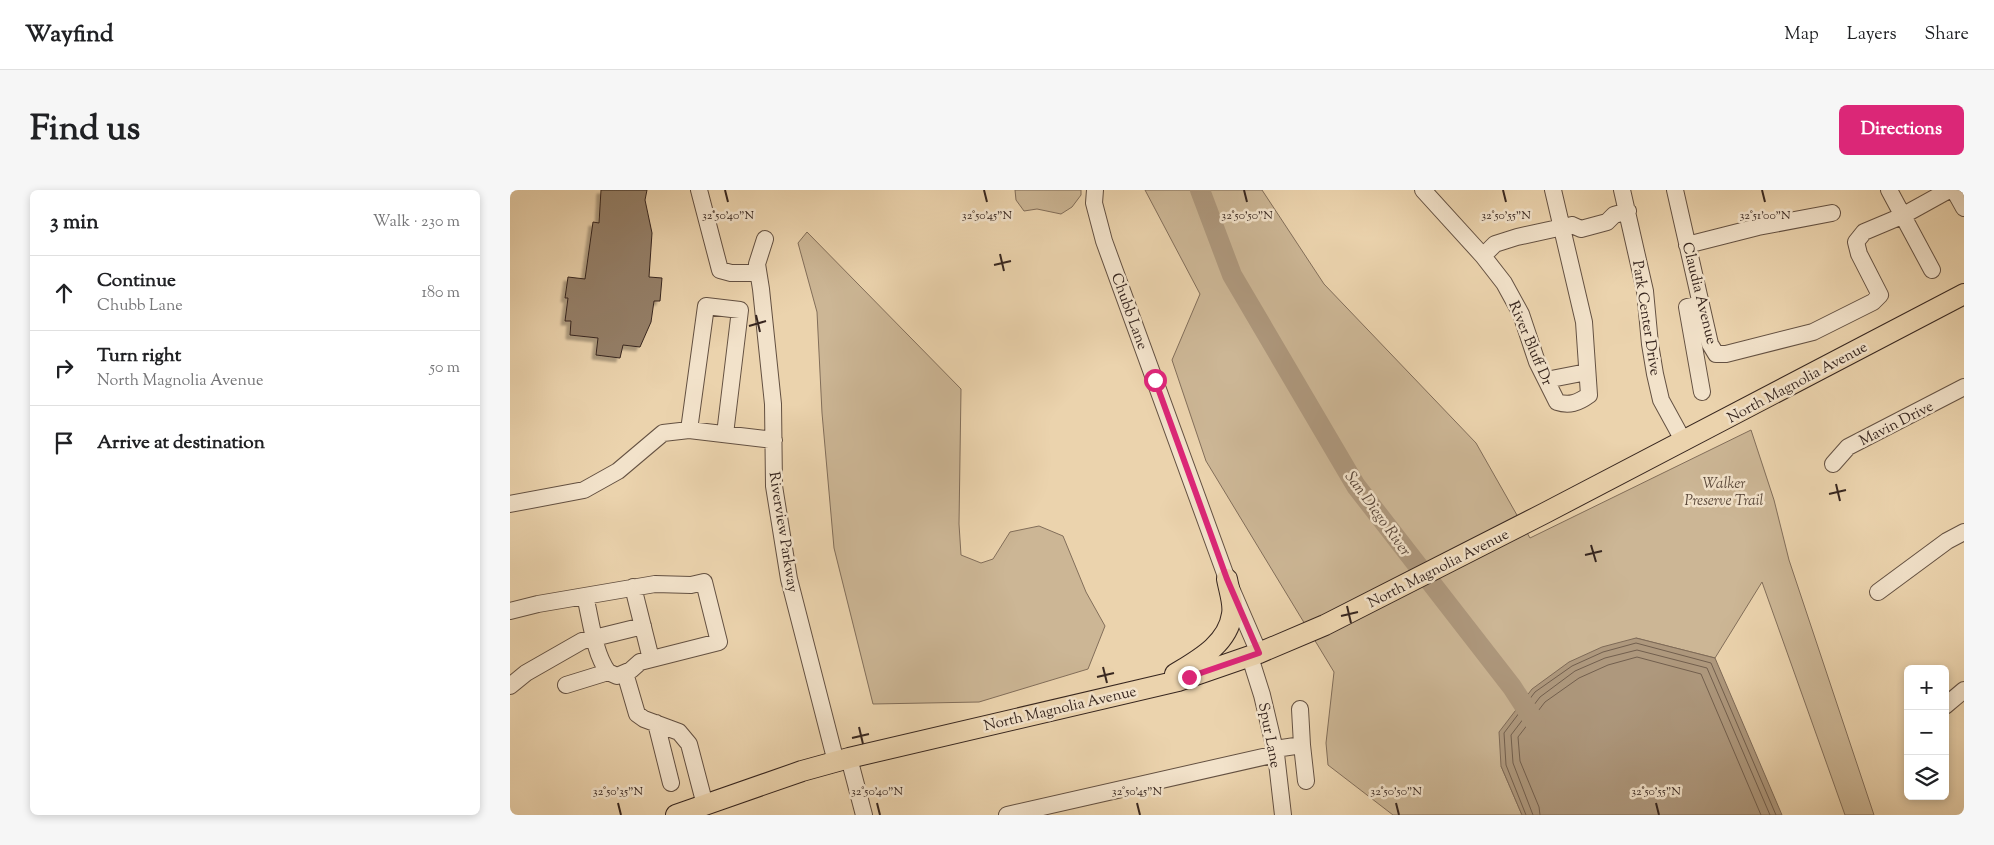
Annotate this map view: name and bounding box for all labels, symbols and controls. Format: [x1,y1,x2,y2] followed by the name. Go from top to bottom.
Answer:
[25,18,113,52] text: Wayfind
[1784,22,1819,48] text: Map
[1847,22,1897,48] text: Layers
[1925,22,1969,48] text: Share
[30,105,140,156] text: Find us
[1839,105,1964,155] button: Directions
[702,207,754,225] text: 32°50'40"N
[962,207,1013,225] text: 32°50'45"N
[1221,207,1273,225] text: 32°50'50"N
[1481,207,1531,225] text: 32°50'55"N
[1739,207,1791,225] text: 32°51'00"N
[50,208,99,238] text: 3 min
[373,211,460,234] text: Walk · 230 m
[1676,240,1721,347] street label: Claudia Avenue
[1626,259,1665,377] street label: Park Center Drive
[97,268,176,295] text: Continue
[1105,270,1152,353] street label: Chubb Lane
[50,279,78,307] icon: ahead
[421,282,460,305] text: 180 m
[97,295,183,318] text: Chubb Lane
[1502,298,1557,389] street label: River Bluff Dr
[1724,337,1872,429] street label: North Magnolia Avenue
[97,343,181,370] text: Turn right
[50,354,78,382] icon: right
[429,357,460,380] text: 50 m
[1144,369,1167,392] route start
[97,370,263,393] text: North Magnolia Avenue
[1856,397,1937,452] street label: Mavin Drive
[50,429,78,457] icon: arrive
[97,430,265,457] text: Arrive at destination
[1338,467,1416,562] water label: San Diego River
[763,470,803,595] street label: Riverview Parkway
[1685,474,1764,512] park label: Walker Preserve Trail
[1364,525,1513,614] street label: North Magnolia Avenue
[1904,665,1949,800] map controls
[1904,665,1949,710] button: +
[1178,666,1201,689] route end
[982,682,1139,737] street label: North Magnolia Avenue
[1252,701,1285,770] street label: Spur Lane
[1904,710,1949,755] button: −
[1904,755,1949,800] button: layers
[593,783,644,801] text: 32°50'35"N
[851,783,903,801] text: 32°50'40"N
[1112,783,1163,801] text: 32°50'45"N
[1370,783,1422,801] text: 32°50'50"N
[1631,783,1681,801] text: 32°50'55"N

